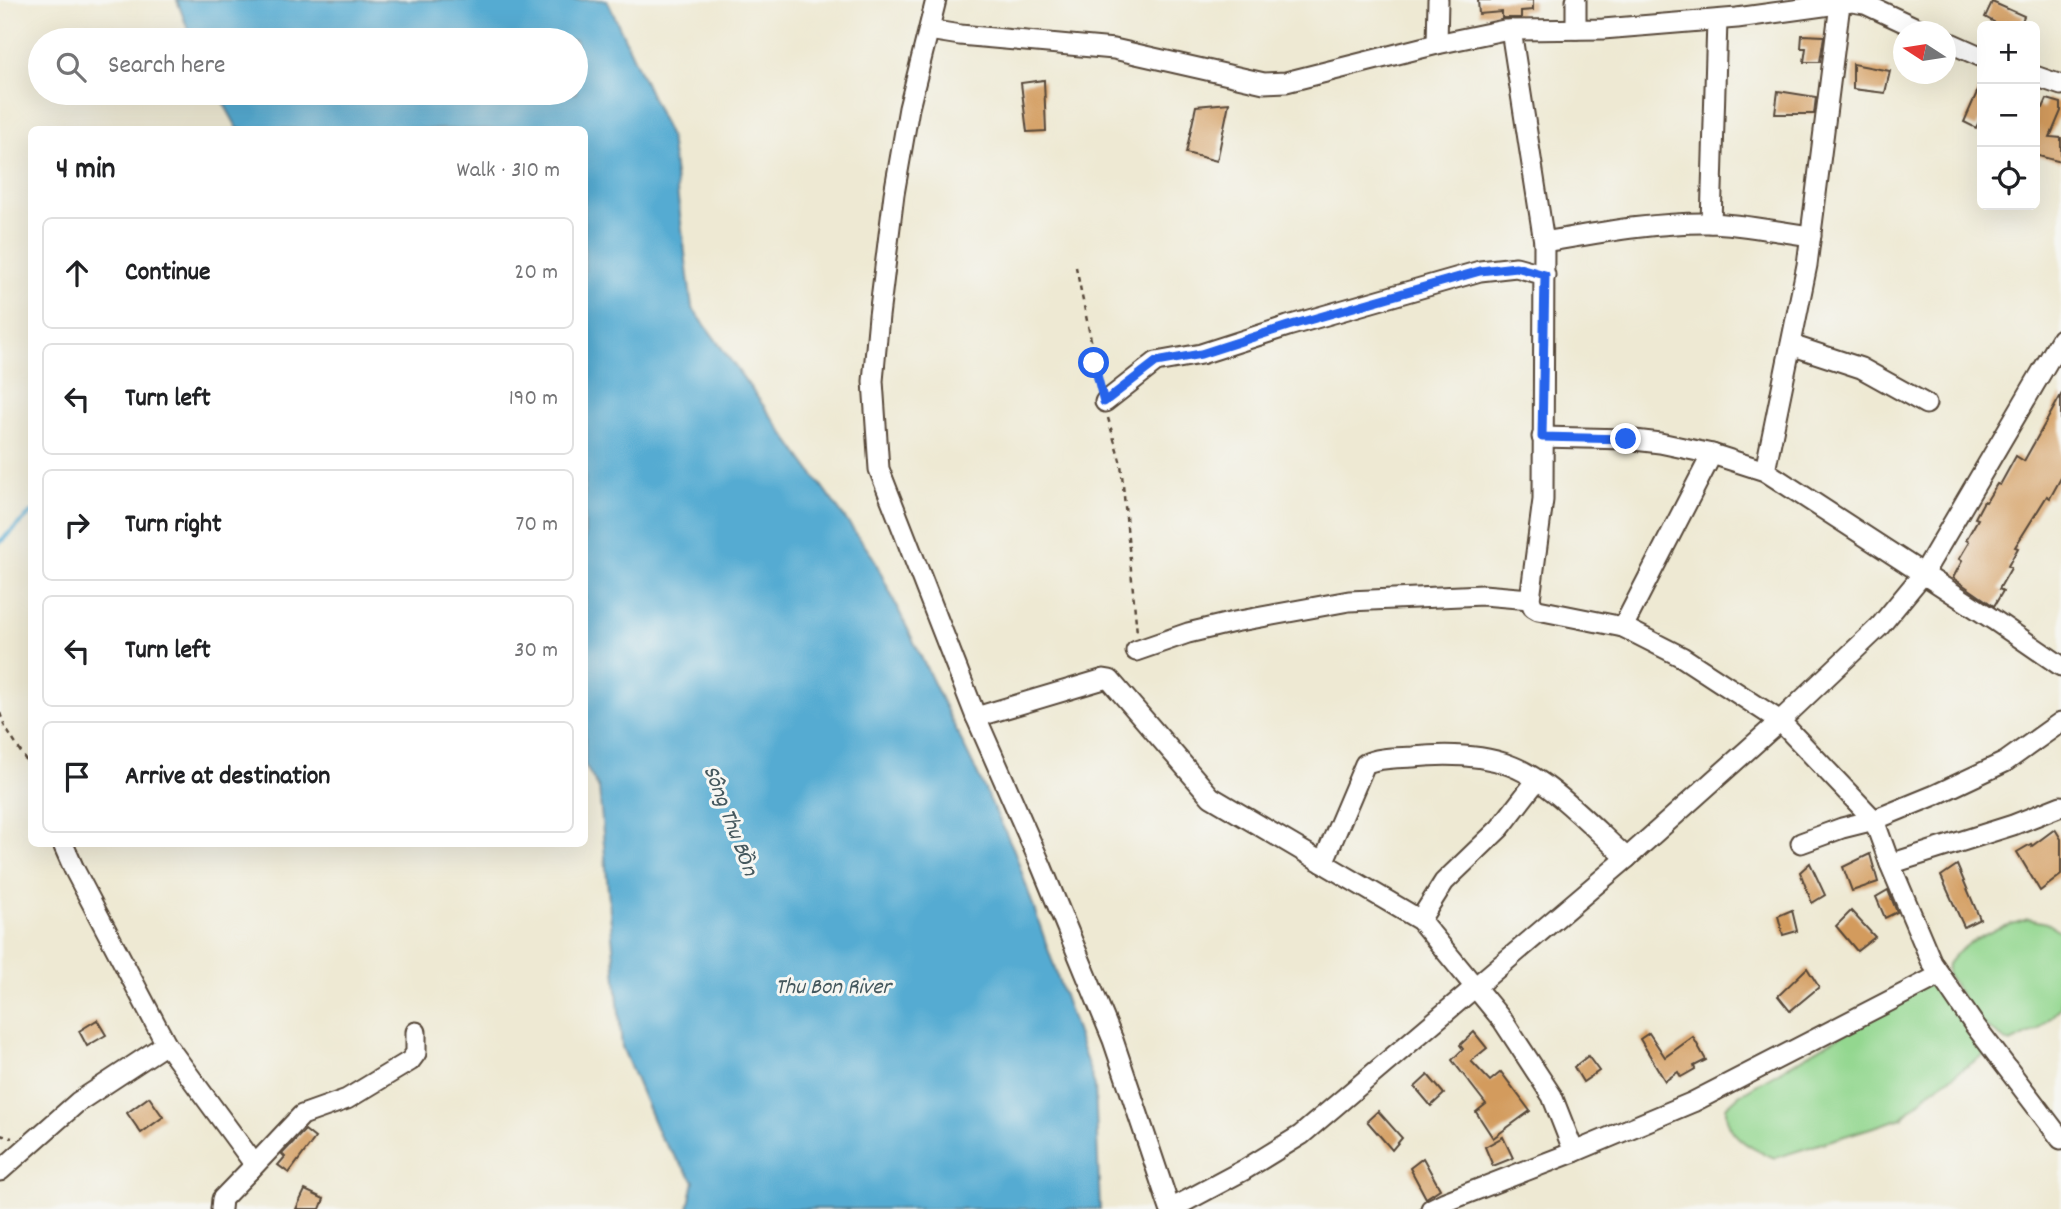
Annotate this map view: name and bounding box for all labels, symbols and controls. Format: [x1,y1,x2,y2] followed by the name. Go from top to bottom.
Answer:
[1893,21,1956,84] north arrow
[1977,21,2040,210] map controls
[1977,21,2040,84] button: +
[28,28,588,105] search box
[52,48,90,86] icon: search
[108,48,226,85] text: Search here
[1977,84,2040,147] button: −
[1977,147,2040,210] button: locate
[56,150,115,193] text: 4 min
[456,155,560,188] text: Walk · 310 m
[58,254,96,292] icon: ahead
[125,255,210,292] text: Continue
[514,257,558,290] text: 20 m
[1078,347,1109,378] route start
[58,380,96,418] icon: left
[125,381,211,418] text: Turn left
[509,383,558,416] text: 190 m
[1610,423,1641,454] route end
[58,506,96,544] icon: right
[125,507,222,544] text: Turn right
[516,509,558,542] text: 70 m
[58,632,96,670] icon: left
[125,633,211,670] text: Turn left
[514,635,558,668] text: 30 m
[58,758,96,796] icon: arrive
[125,759,330,796] text: Arrive at destination
[693,761,766,882] water label: Sông Thu Bồn
[775,972,893,1005] water label: Thu Bon River

